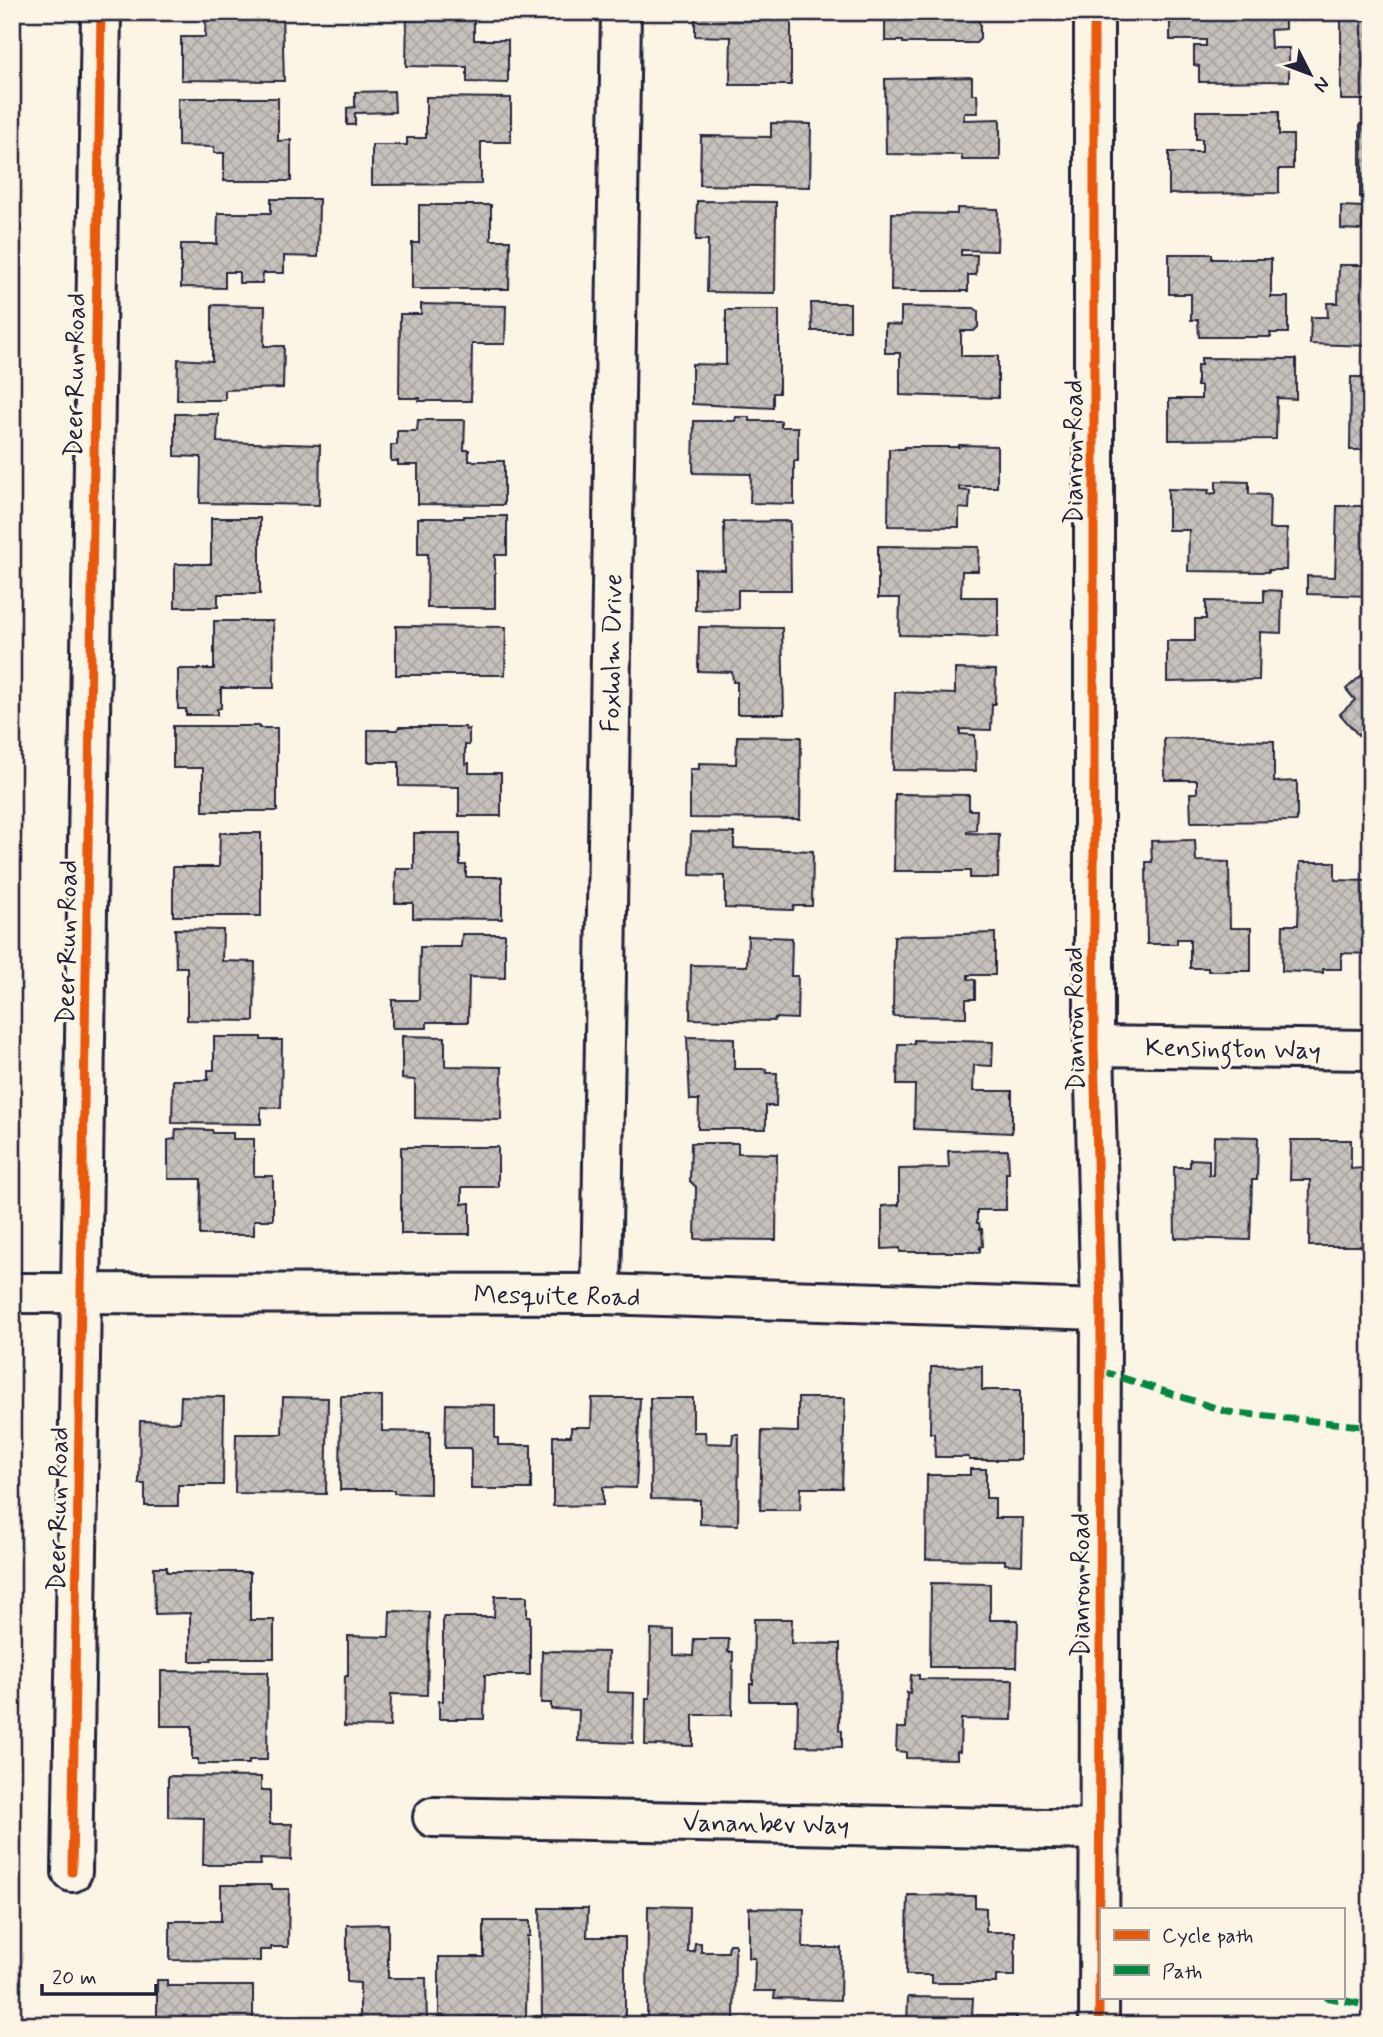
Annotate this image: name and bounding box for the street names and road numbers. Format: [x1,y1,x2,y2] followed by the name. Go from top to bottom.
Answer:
[58,293,94,457] street label: Deer Run Road
[1058,380,1092,524] street label: Dianron Road
[595,573,631,733] street label: Foxholm Drive
[50,860,86,1024] street label: Deer Run Road
[1058,946,1094,1091] street label: Dianron Road
[1145,1031,1321,1072] street label: Kensington Way
[473,1279,641,1315] street label: Mesquite Road
[41,1427,77,1591] street label: Deer Run Road
[1065,1513,1099,1657] street label: Dianron Road
[682,1807,850,1843] street label: Vananbev Way

